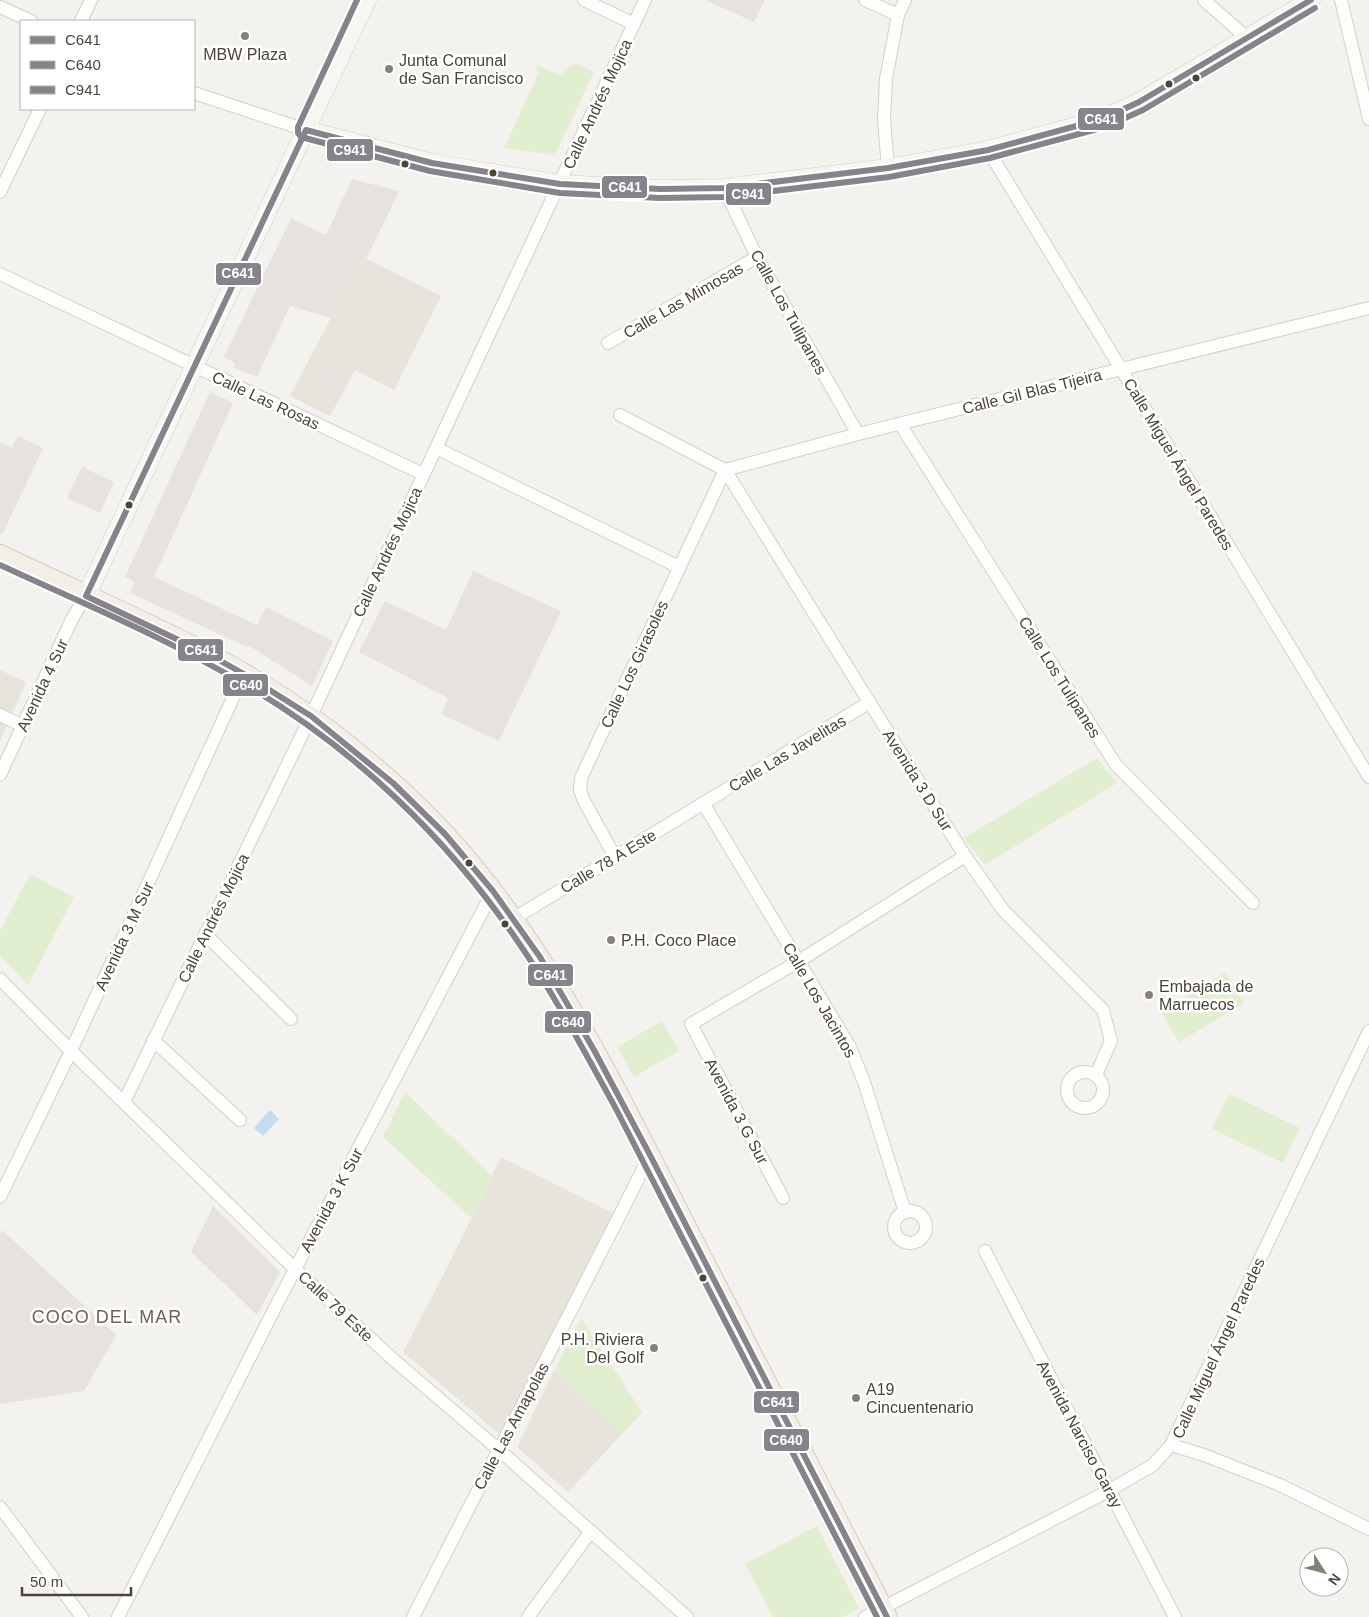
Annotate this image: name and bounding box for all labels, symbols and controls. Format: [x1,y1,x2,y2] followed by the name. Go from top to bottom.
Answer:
[20,20,195,110] legend
[239,30,251,42] marker: MBW Plaza
[65,31,101,48] text: C641
[560,36,635,172] street label: Calle Andrés Mojica
[203,46,287,63] place label: MBW Plaza
[399,52,524,87] place label: Junta Comunal de San Francisco
[65,56,101,73] text: C640
[383,63,395,75] marker: Junta Comunal de San Francisco
[1191,73,1201,83] unlabelled marker
[1164,79,1174,89] unlabelled marker
[65,81,101,98] text: C941
[1077,107,1125,131] line badge: C641
[1084,111,1118,127] text: C641
[326,138,374,162] line badge: C941
[333,142,367,158] text: C941
[400,159,410,169] unlabelled marker
[488,168,498,178] unlabelled marker
[601,175,648,199] line badge: C641
[608,179,642,195] text: C641
[725,182,772,206] line badge: C941
[731,186,765,202] text: C941
[747,247,830,377] street label: Calle Los Tulipanes
[620,259,746,342] street label: Calle Las Mimosas
[215,262,262,286] line badge: C641
[221,265,255,281] text: C641
[961,366,1104,417] street label: Calle Gil Blas Tijeira
[209,368,322,433] street label: Calle Las Rosas
[1120,375,1238,553] street label: Calle Miguel Ángel Paredes
[350,484,425,620] street label: Calle Andrés Mojica
[124,500,134,510] unlabelled marker
[597,598,671,731] street label: Calle Los Girasoles
[1015,614,1104,741] street label: Calle Los Tulipanes
[14,636,72,734] street label: Avenida 4 Sur
[177,638,224,662] line badge: C641
[184,642,218,658] text: C641
[222,673,269,697] line badge: C640
[229,677,263,693] text: C640
[726,712,849,795] street label: Calle Las Javelitas
[880,726,956,835] street label: Avenida 3 D Sur
[557,826,659,897] street label: Calle 78 A Este
[175,851,252,985] street label: Calle Andrés Mojica
[464,858,474,868] unlabelled marker
[92,879,157,993] street label: Avenida 3 M Sur
[500,919,510,929] unlabelled marker
[621,932,736,949] place label: P.H. Coco Place
[605,934,617,946] marker: P.H. Coco Place
[780,940,859,1061] street label: Calle Los Jacintos
[527,963,574,987] line badge: C641
[533,967,567,983] text: C641
[1159,978,1253,1013] place label: Embajada de Marruecos
[1143,989,1155,1001] marker: Embajada de Marruecos
[544,1010,592,1034] line badge: C640
[551,1014,585,1030] text: C640
[702,1056,772,1168] street label: Avenida 3 G Sur
[297,1145,366,1255] street label: Avenida 3 K Sur
[1168,1255,1268,1441] street label: Calle Miguel Ángel Paredes
[295,1268,376,1345] street label: Calle 79 Este
[698,1273,708,1283] unlabelled marker
[32,1307,182,1327] district label: COCO DEL MAR
[561,1331,645,1366] place label: P.H. Riviera Del Golf
[648,1342,660,1354] marker: P.H. Riviera Del Golf
[1034,1358,1126,1511] street label: Avenida Narciso Garay
[471,1360,552,1493] street label: Calle Las Amapolas
[866,1381,974,1416] place label: A19 Cincuentenario
[753,1390,800,1414] line badge: C641
[850,1392,862,1404] marker: A19 Cincuentenario
[760,1394,794,1410] text: C641
[763,1428,810,1452] line badge: C640
[769,1432,803,1448] text: C640
[1299,1547,1349,1597] north arrow
[22,1564,131,1596] scale bar
[1325,1571,1344,1588] text: N
[30,1573,63,1590] text: 50 m

